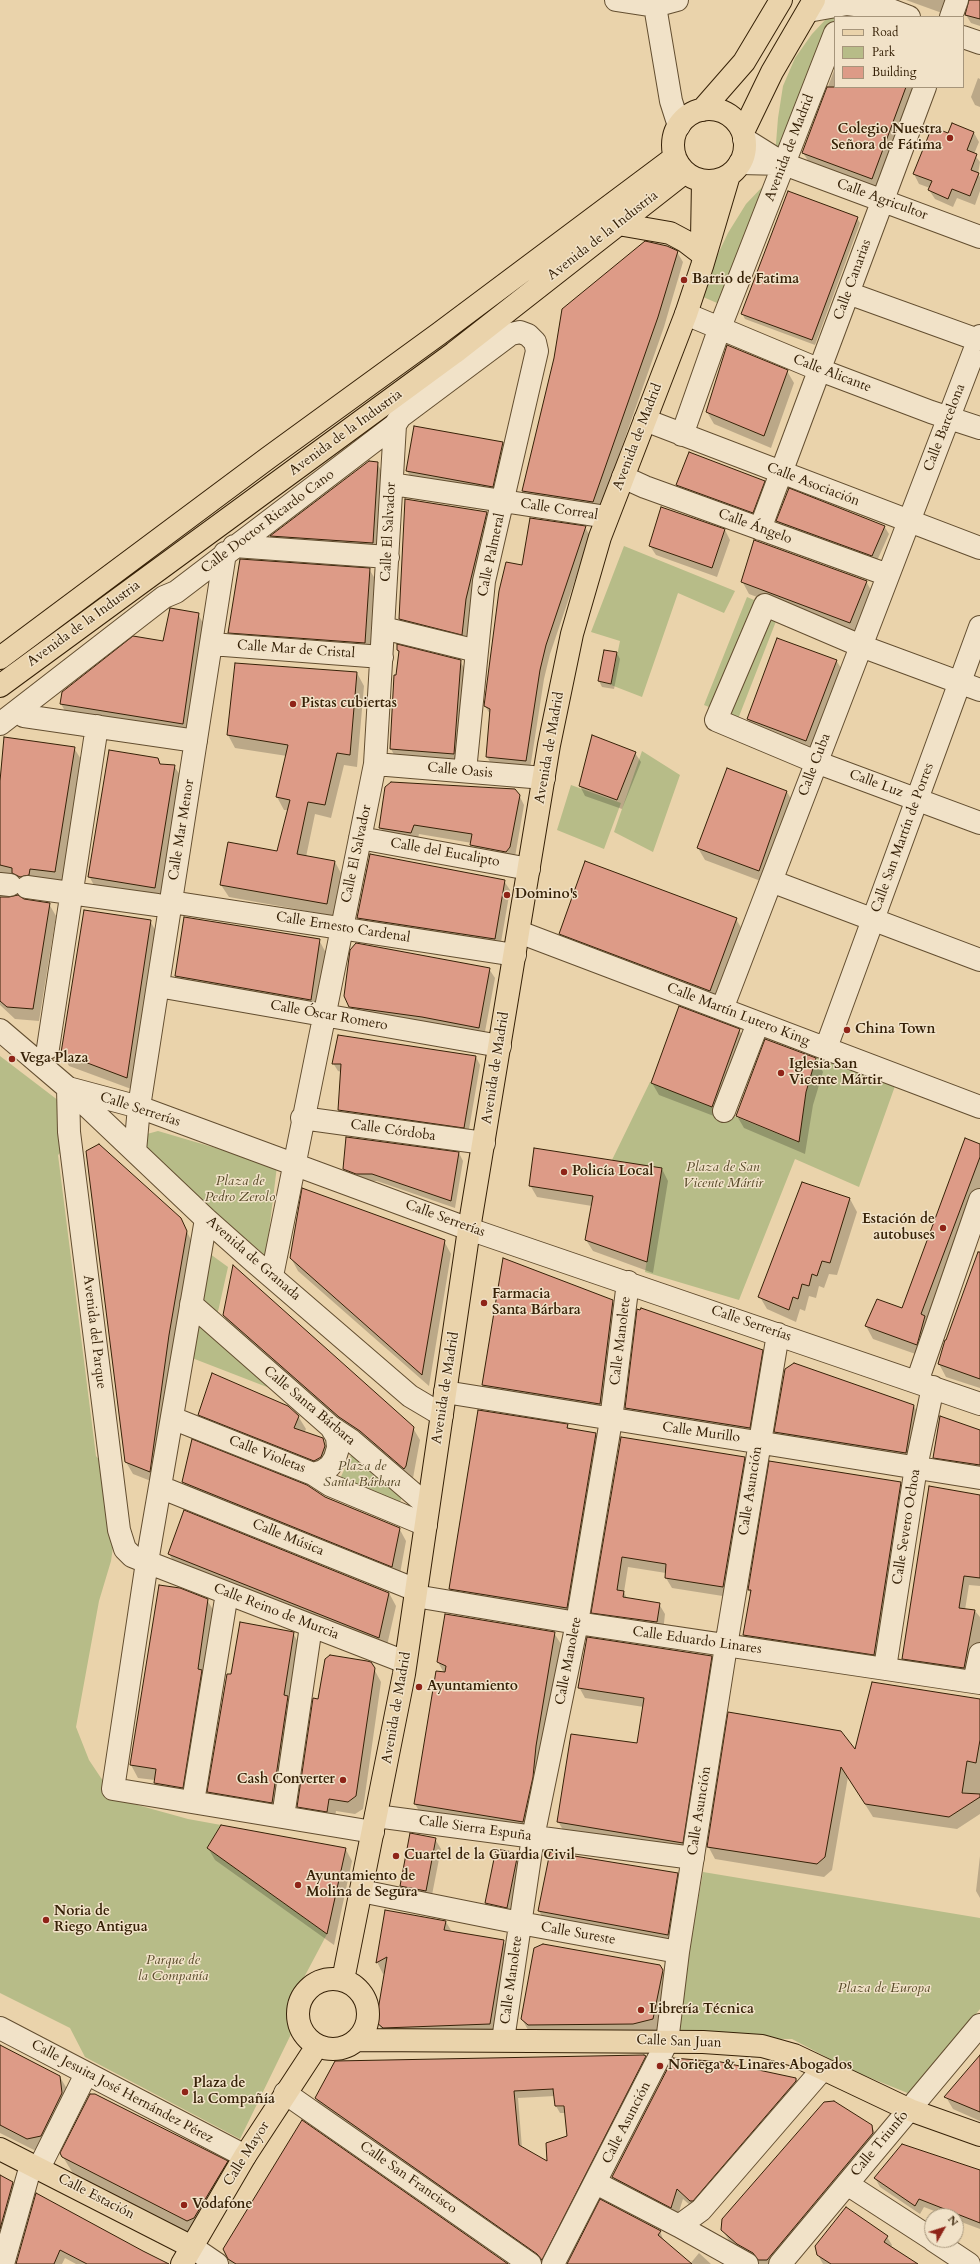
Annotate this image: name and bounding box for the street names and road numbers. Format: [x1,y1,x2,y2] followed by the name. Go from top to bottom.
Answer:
[762,92,818,204] street label: Avenida de Madrid
[834,176,930,224] street label: Calle Agricultor
[544,188,662,284] street label: Avenida de la Industria
[831,237,875,323] street label: Calle Canarias
[790,351,874,397] street label: Calle Alicante
[610,381,666,493] street label: Avenida de Madrid
[921,382,969,474] street label: Calle Barcelona
[286,386,406,480] street label: Avenida de la Industria
[764,460,862,510] street label: Calle Asociación
[198,466,338,578] street label: Calle Doctor Ricardo Cano
[378,482,400,582] street label: Calle El Salvador
[519,496,599,524] street label: Calle Correal
[716,506,794,548] street label: Calle Ángelo
[475,512,509,598] street label: Calle Palmeral
[24,577,144,671] street label: Avenida de la Industria
[236,638,356,662] street label: Calle Mar de Cristal
[532,691,568,805] street label: Avenida de Madrid
[795,731,835,799] street label: Calle Cuba
[427,760,493,782] street label: Calle Oasis
[868,761,938,915] street label: Calle San Martín de Porres
[847,766,905,802] street label: Calle Luz
[166,778,198,882] street label: Calle Mar Menor
[338,803,376,905] street label: Calle El Salvador
[389,835,501,871] street label: Calle del Eucalipto
[275,909,411,947] street label: Calle Ernesto Cardenal
[664,980,812,1050] street label: Calle Martín Lutero King
[269,997,389,1035] street label: Calle Óscar Romero
[479,1011,513,1125] street label: Avenida de Madrid
[98,1089,182,1131] street label: Calle Serrerías
[349,1117,437,1145] street label: Calle Córdoba
[403,1197,487,1241] street label: Calle Serrerías
[202,1213,304,1305] street label: Avenida de Granada
[79,1274,109,1390] street label: Avenida del Parque
[607,1296,635,1386] street label: Calle Manolete
[709,1302,793,1346] street label: Calle Serrerías
[429,1331,463,1445] street label: Avenida de Madrid
[260,1363,358,1449] street label: Calle Santa Bárbara
[661,1419,741,1447] street label: Calle Murillo
[226,1433,308,1477] street label: Calle Violetas
[736,1445,766,1537] street label: Calle Asunción
[890,1468,924,1586] street label: Calle Severo Ochoa
[250,1516,326,1560] street label: Calle Música
[211,1580,341,1644] street label: Calle Reino de Murcia
[552,1615,586,1707] street label: Calle Manolete
[631,1624,763,1658] street label: Calle Eduardo Linares
[379,1651,415,1765] street label: Avenida de Madrid
[685,1765,715,1857] street label: Calle Asunción
[417,1813,533,1845] street label: Calle Sierra Espuña
[539,1919,617,1949] street label: Calle Sureste
[497,1935,527,2025] street label: Calle Manolete
[636,2032,722,2052] street label: Calle San Juan
[28,2037,216,2147] street label: Calle Jesuita José Hernández Pérez
[599,2079,655,2167] street label: Calle Asunción
[848,2108,912,2180] street label: Calle Triunfo
[220,2118,274,2190] street label: Calle Mayor
[356,2138,460,2218] street label: Calle San Francisco
[55,2171,137,2223] street label: Calle Estación

